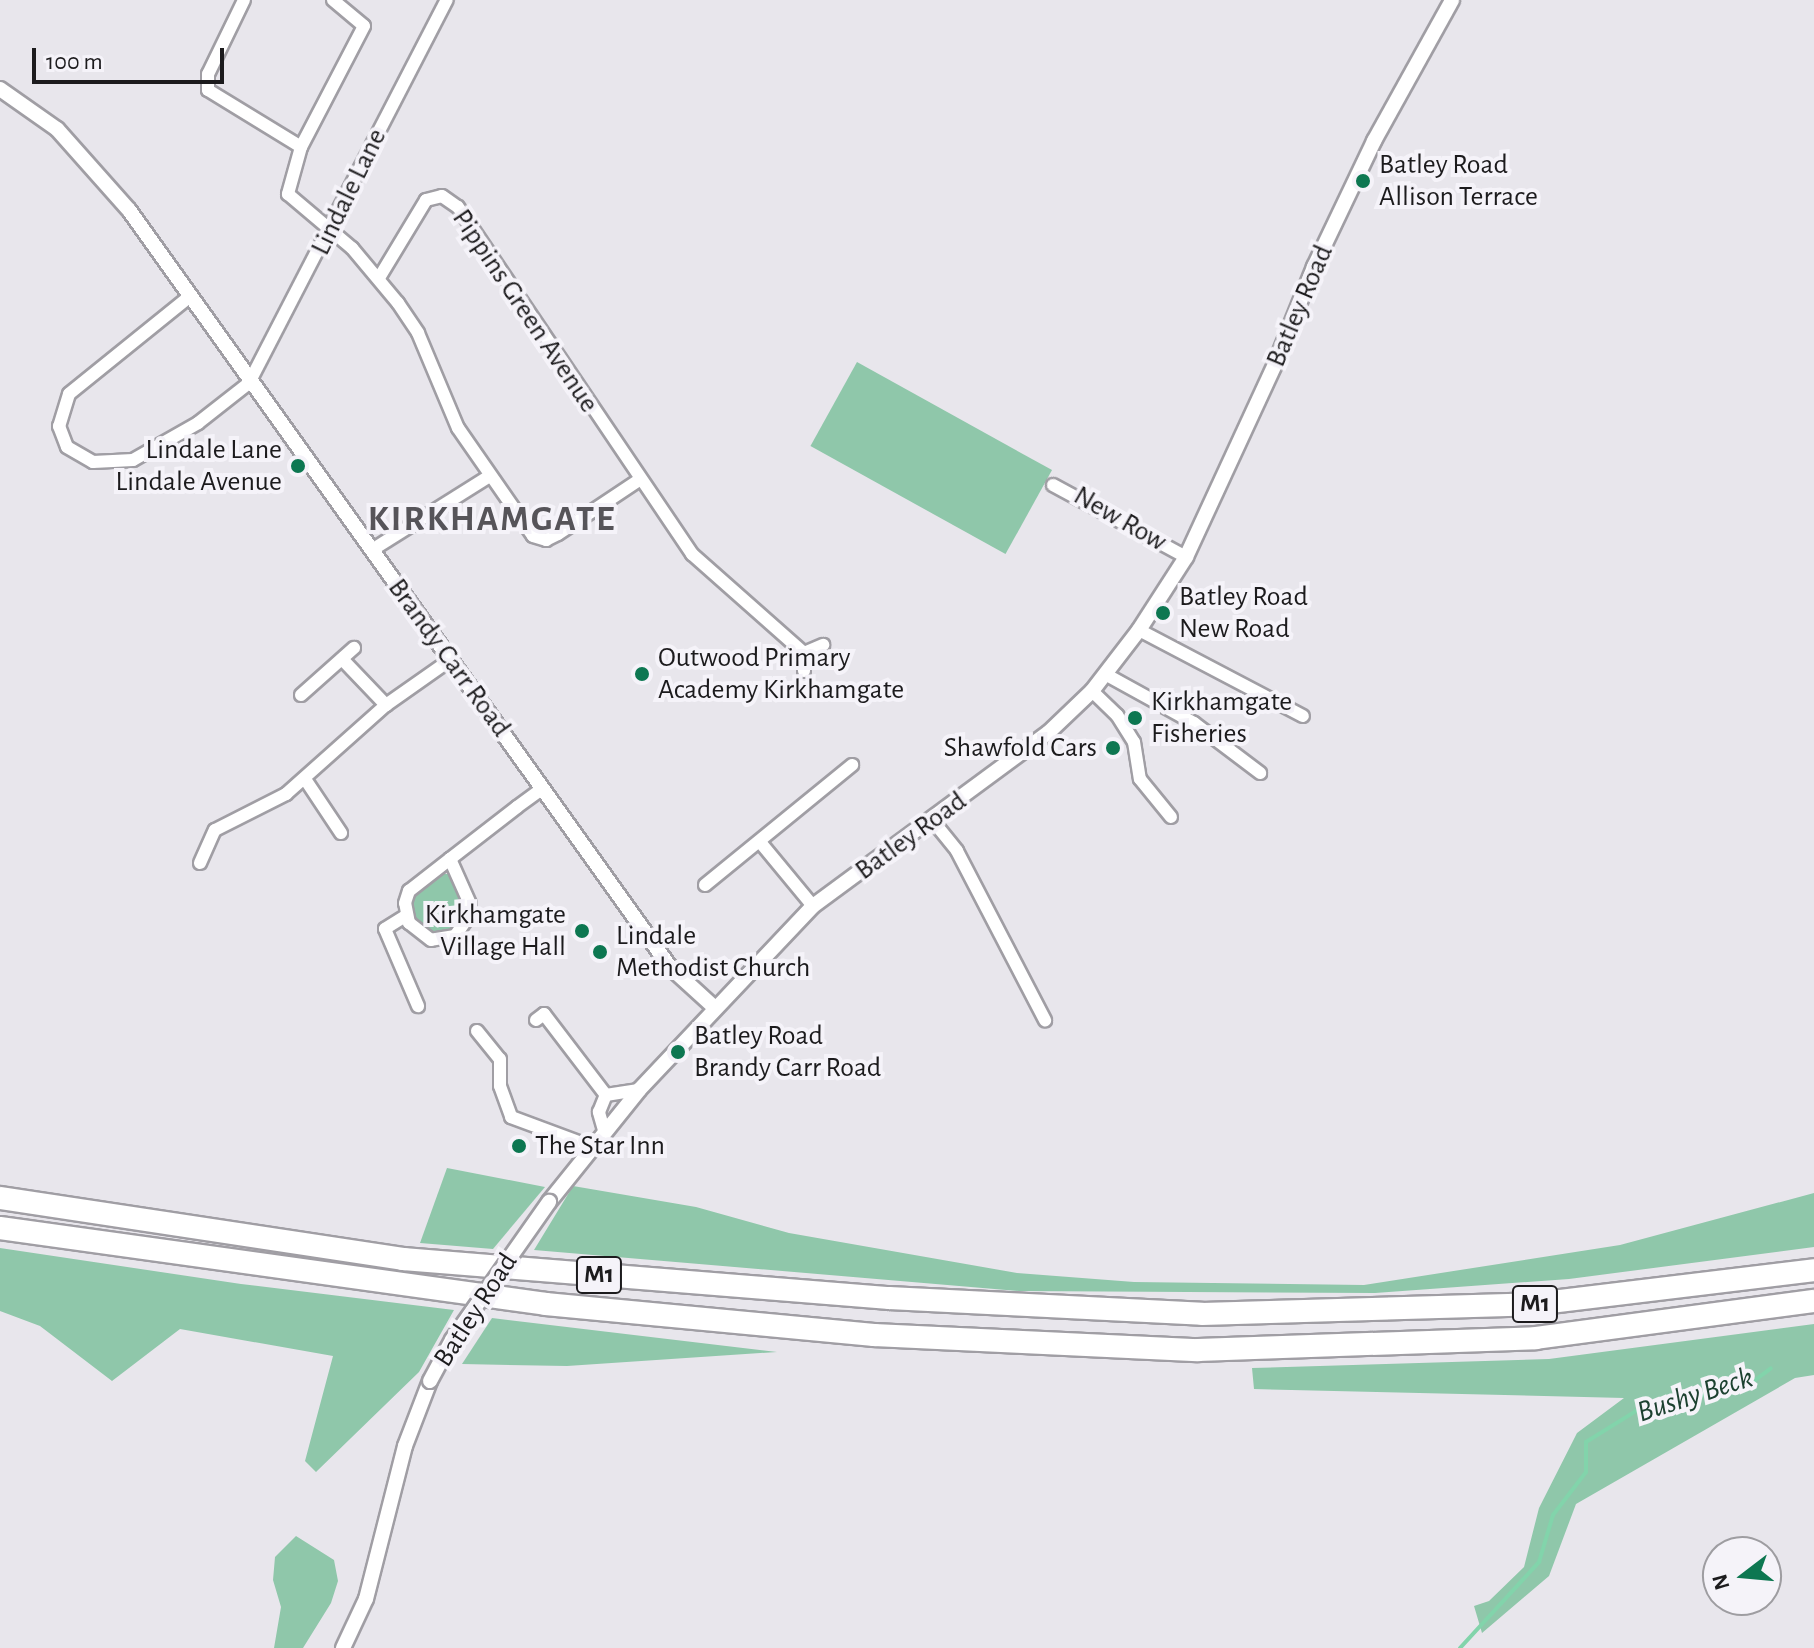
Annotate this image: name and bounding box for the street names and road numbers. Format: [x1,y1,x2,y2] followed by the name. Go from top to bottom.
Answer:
[304,123,394,261] street label: Lindale Lane
[445,203,605,419] street label: Pippins Green Avenue
[1259,240,1341,372] street label: Batley Road
[1068,479,1172,559] street label: New Row
[380,572,518,744] street label: Brandy Carr Road
[849,784,973,888] street label: Batley Road
[427,1247,525,1373] street label: Batley Road
[575,1253,623,1297] road number: M1
[1511,1282,1559,1326] road number: M1

